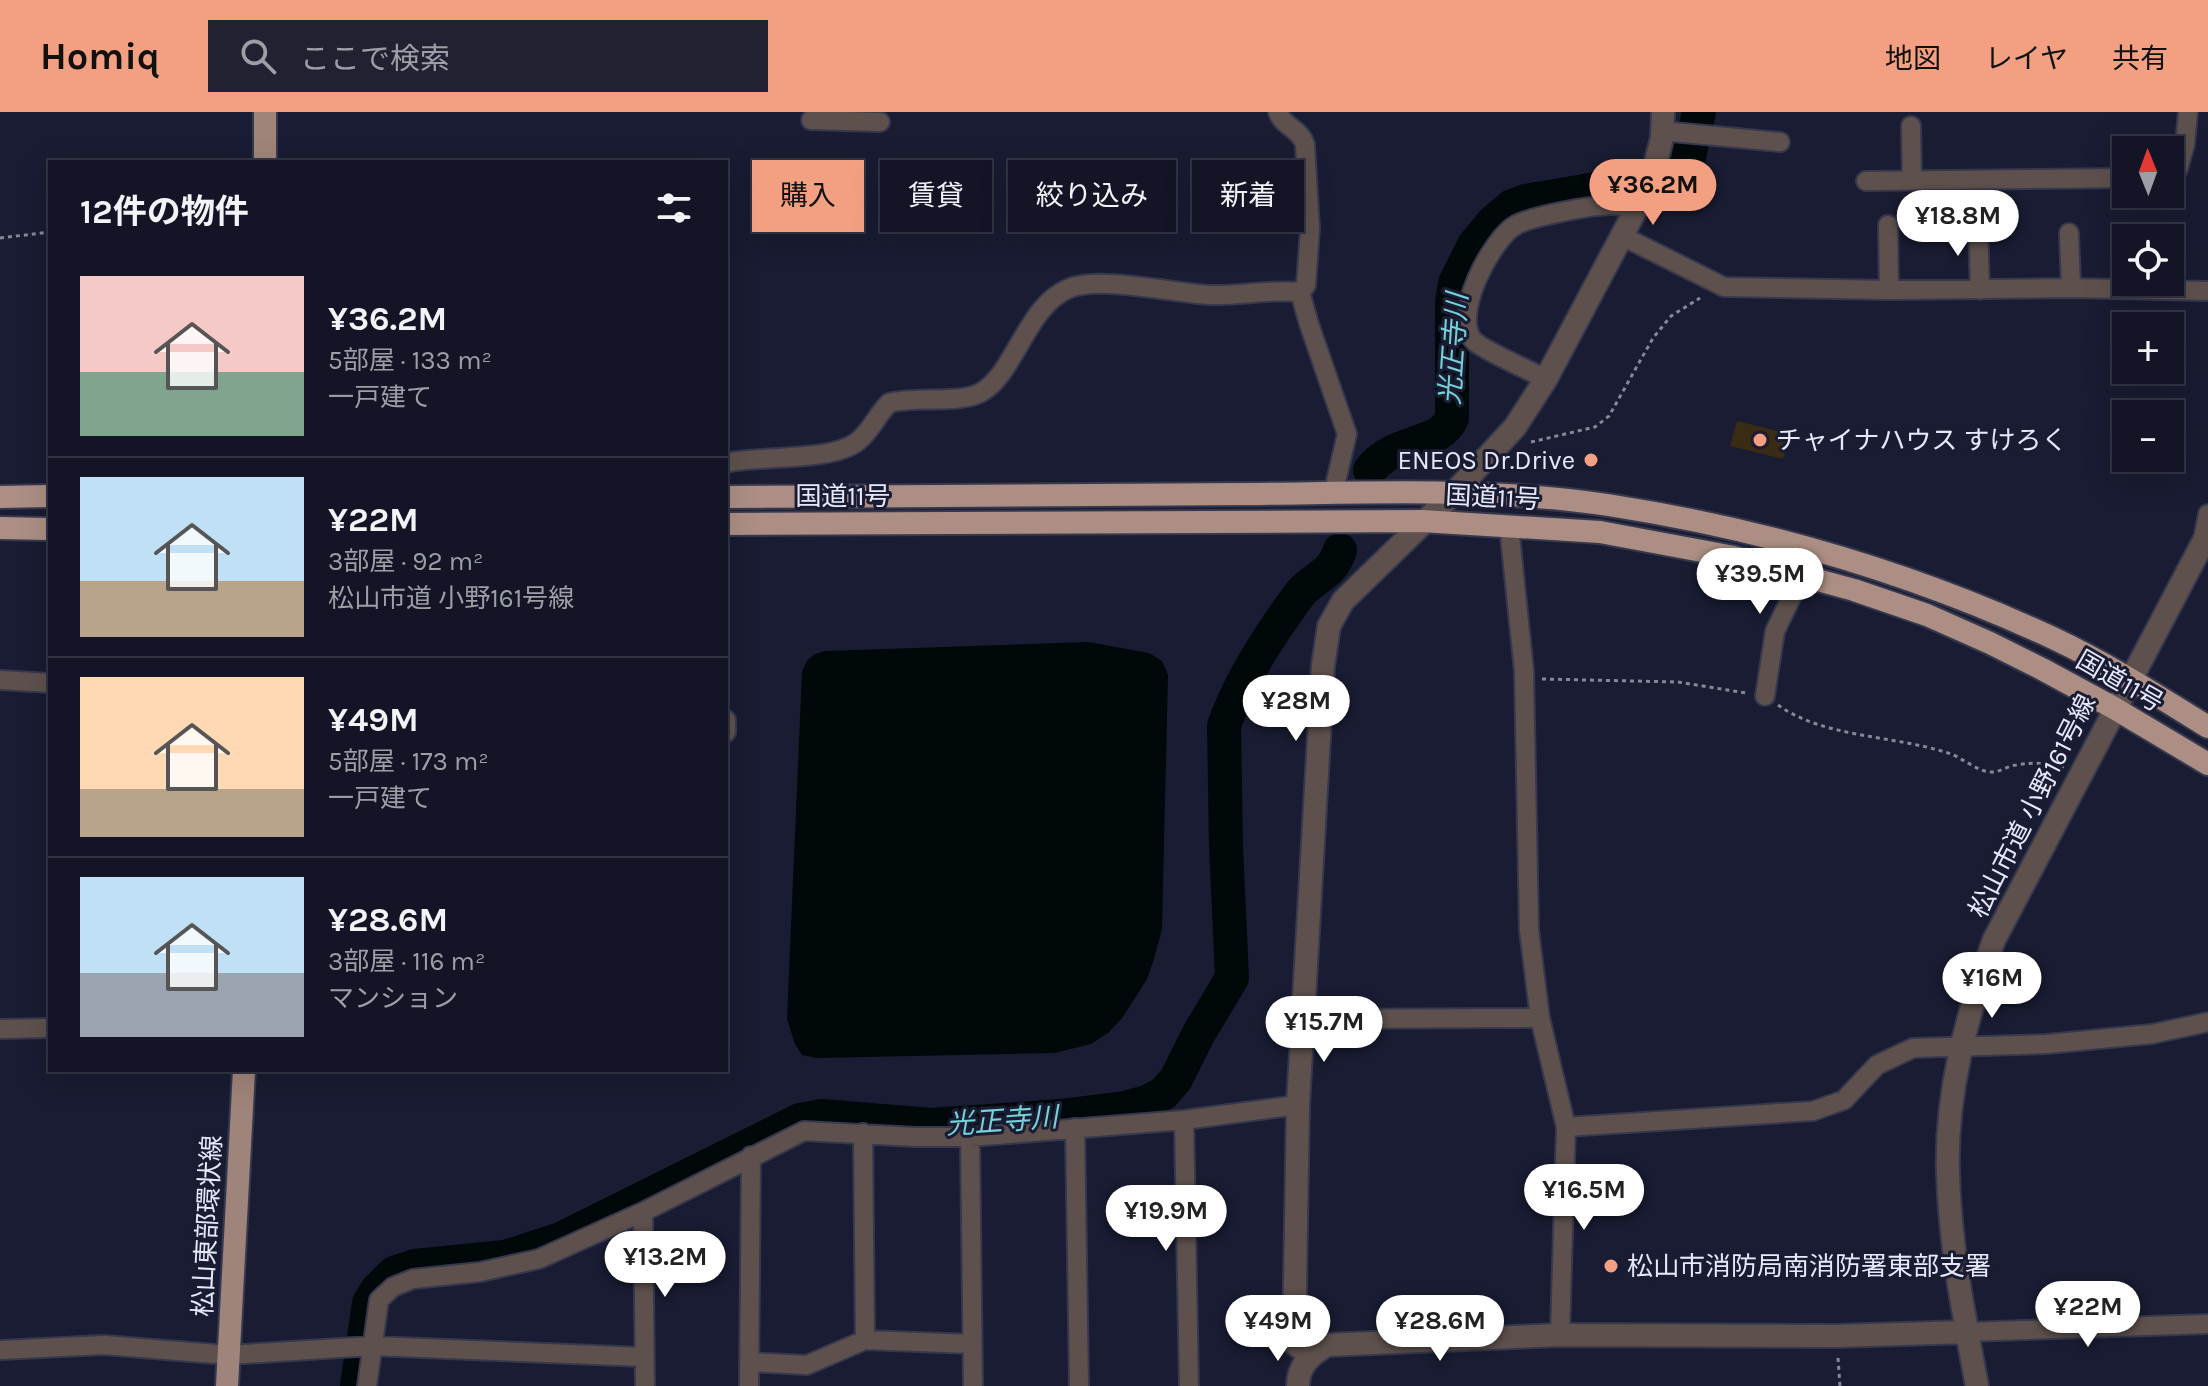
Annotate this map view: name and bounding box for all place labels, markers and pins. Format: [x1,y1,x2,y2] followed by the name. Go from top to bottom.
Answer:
[1588,159,1718,227] pin: ¥36.2M
[1893,190,2023,258] pin: ¥18.8M
[1776,425,2067,456] place label: チャイナハウス すけろく
[1751,431,1769,449] marker: チャイナハウス すけろく
[1397,445,1575,476] place label: ENEOS Dr.Drive
[1582,451,1600,469] marker: ENEOS Dr.Drive
[1695,548,1825,616] pin: ¥39.5M
[1249,675,1343,743] pin: ¥28M
[1945,952,2039,1020] pin: ¥16M
[1259,996,1389,1064] pin: ¥15.7M
[1519,1164,1649,1232] pin: ¥16.5M
[1101,1185,1231,1253] pin: ¥19.9M
[600,1231,730,1299] pin: ¥13.2M
[1627,1251,1991,1282] place label: 松山市消防局南消防署東部支署
[1602,1257,1620,1275] marker: 松山市消防局南消防署東部支署
[2041,1281,2135,1349] pin: ¥22M
[1231,1295,1325,1363] pin: ¥49M
[1375,1295,1505,1363] pin: ¥28.6M

